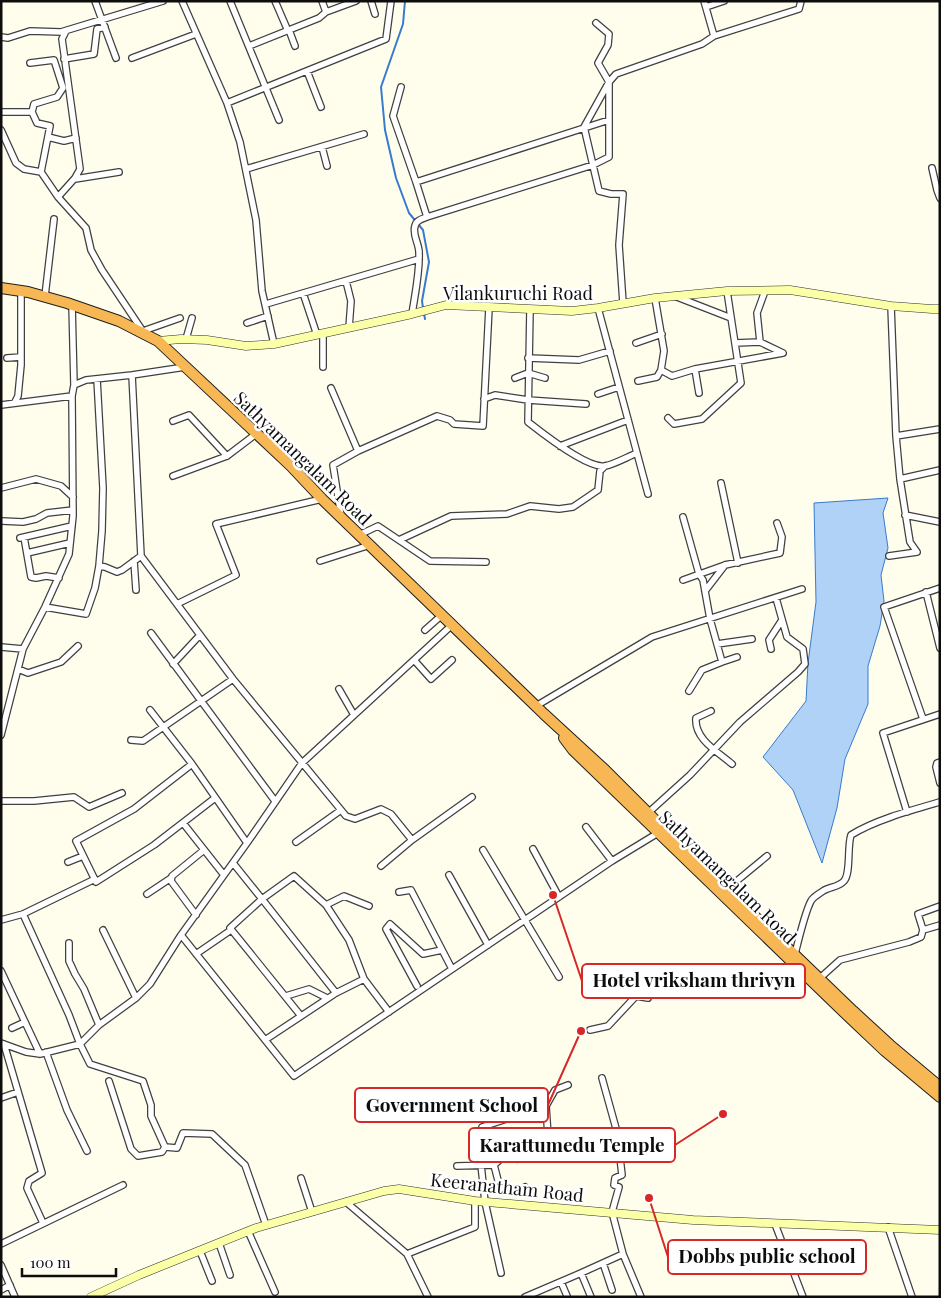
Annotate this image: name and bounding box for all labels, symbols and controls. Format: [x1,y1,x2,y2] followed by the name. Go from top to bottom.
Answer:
[442,281,593,305] street label: Vilankuruchi Road
[229,386,377,530] street label: Sathyamangalam Road
[654,805,802,949] street label: Sathyamangalam Road
[582,964,805,998] callout: Hotel vriksham thrivyn
[593,966,796,992] text: Hotel vriksham thrivyn
[355,1088,548,1122] callout: Government School
[366,1091,538,1117] text: Government School
[469,1128,675,1162] callout: Karattumedu Temple
[479,1131,665,1157] text: Karattumedu Temple
[429,1167,585,1207] street label: Keeranatham Road
[668,1240,866,1274] callout: Dobbs public school
[678,1242,856,1268] text: Dobbs public school
[22,1246,116,1278] scale bar
[30,1252,71,1272] text: 100 m

